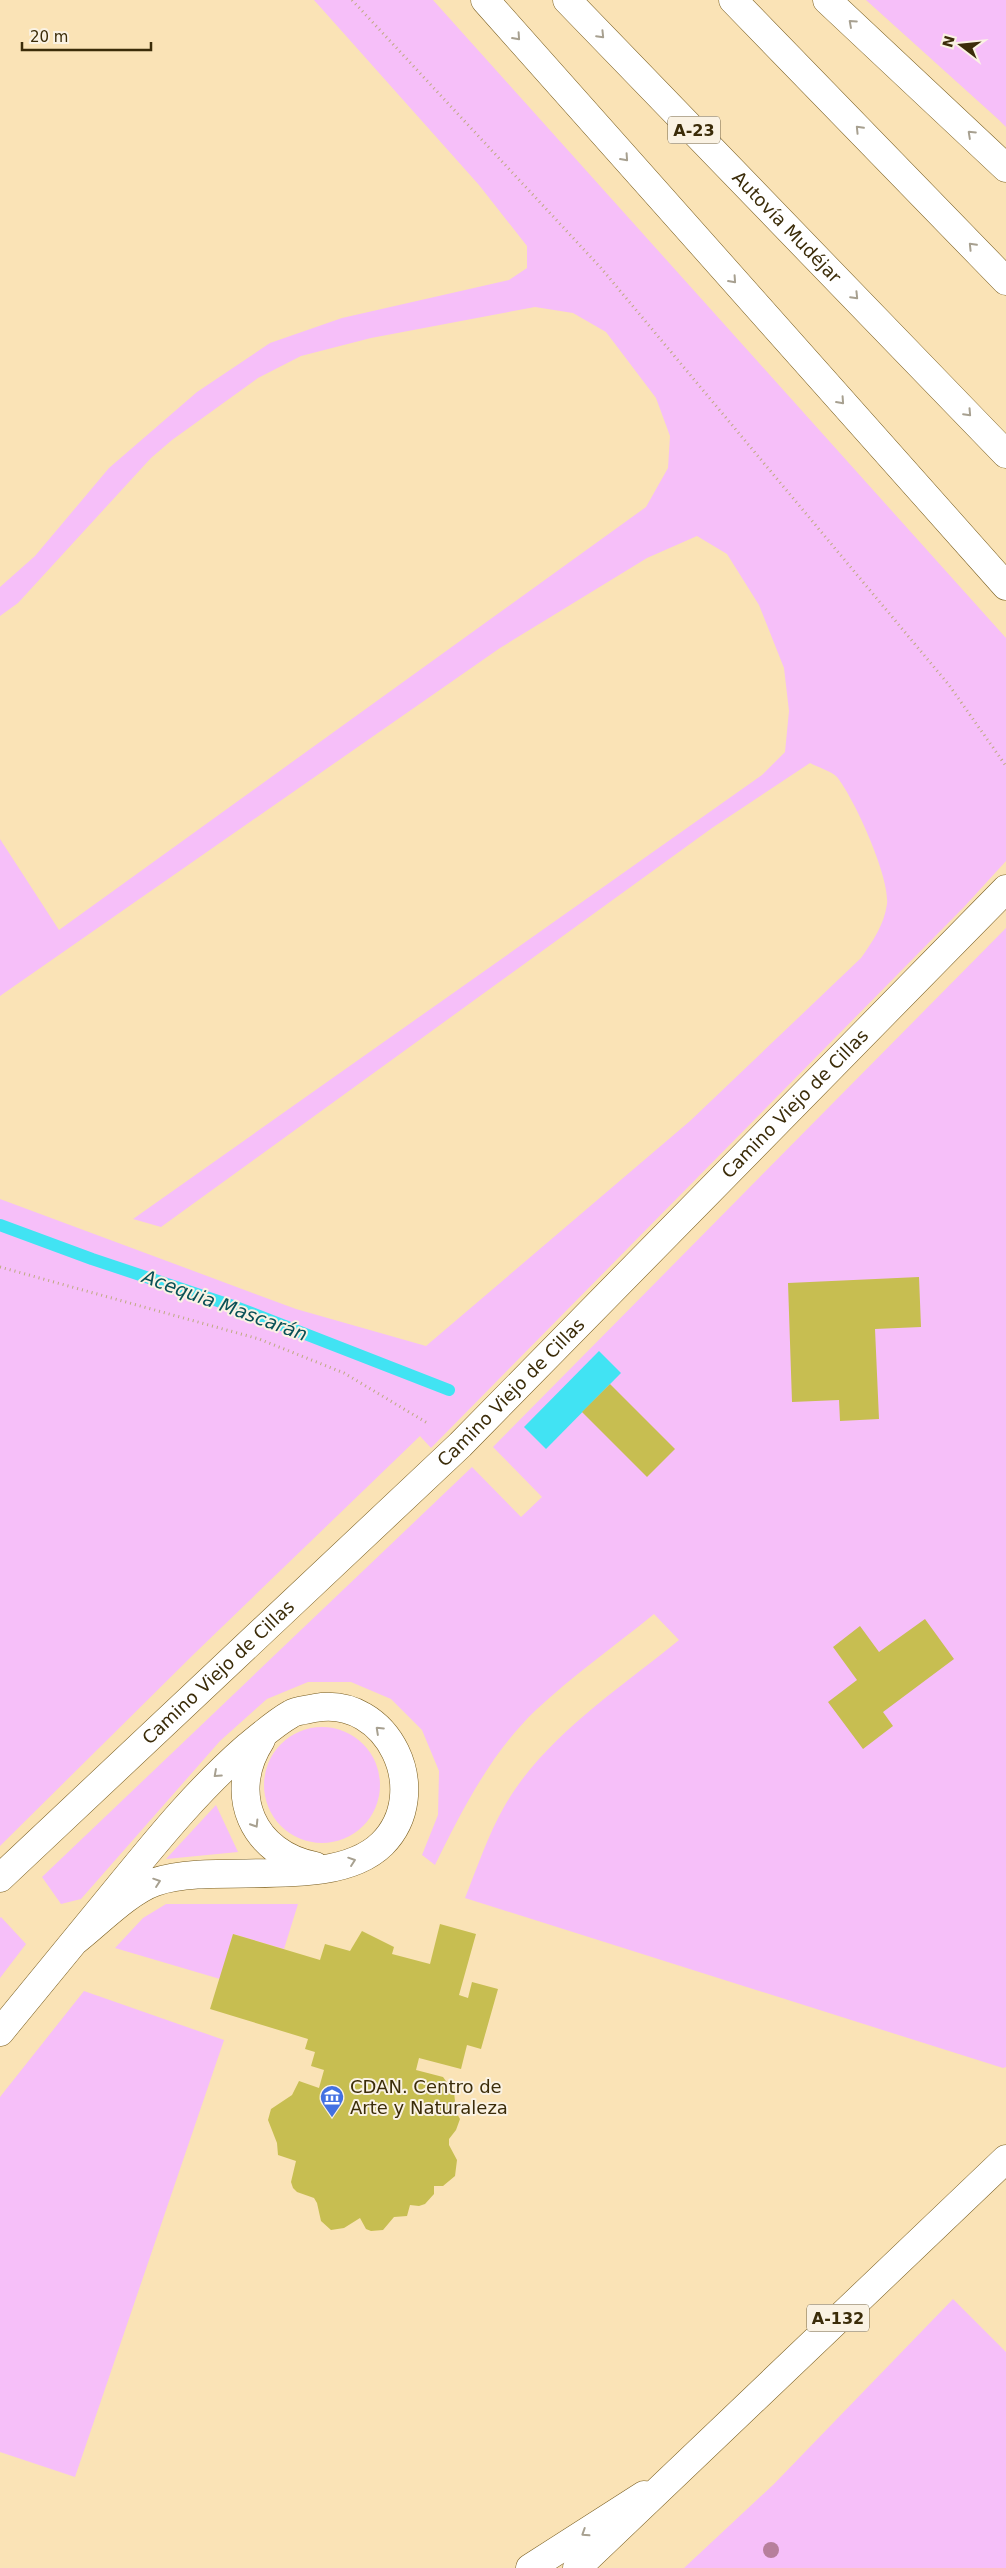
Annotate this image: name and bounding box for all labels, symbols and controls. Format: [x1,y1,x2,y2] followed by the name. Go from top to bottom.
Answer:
[22,20,151,52] scale bar
[849,20,858,29] one-way arrow
[936,20,986,70] north arrow
[30,28,68,46] text: 20 m
[595,29,604,38] one-way arrow
[511,31,520,40] one-way arrow
[939,34,958,49] text: N
[668,116,720,144] road number: A-23
[856,126,865,135] one-way arrow
[967,131,976,140] one-way arrow
[619,153,628,162] one-way arrow
[728,167,846,287] street label: Autovía Mudéjar
[969,243,978,252] one-way arrow
[727,274,736,283] one-way arrow
[850,290,859,299] one-way arrow
[835,395,844,404] one-way arrow
[962,408,971,417] one-way arrow
[717,1025,872,1182] street label: Camino Viejo de Cillas
[138,1264,310,1345] water label: Acequia Mascarán
[433,1314,589,1471] street label: Camino Viejo de Cillas
[138,1596,298,1748] street label: Camino Viejo de Cillas
[376,1726,385,1735] one-way arrow
[213,1768,222,1777] one-way arrow
[248,1819,258,1828] one-way arrow
[348,1857,356,1867] one-way arrow
[152,1878,161,1888] one-way arrow
[350,2076,508,2118] place label: CDAN. Centro de Arte y Naturaleza
[319,2084,345,2118] museum icon: CDAN. Centro de Arte y Naturaleza
[807,2304,869,2332] road number: A-132
[581,2527,591,2536] one-way arrow

